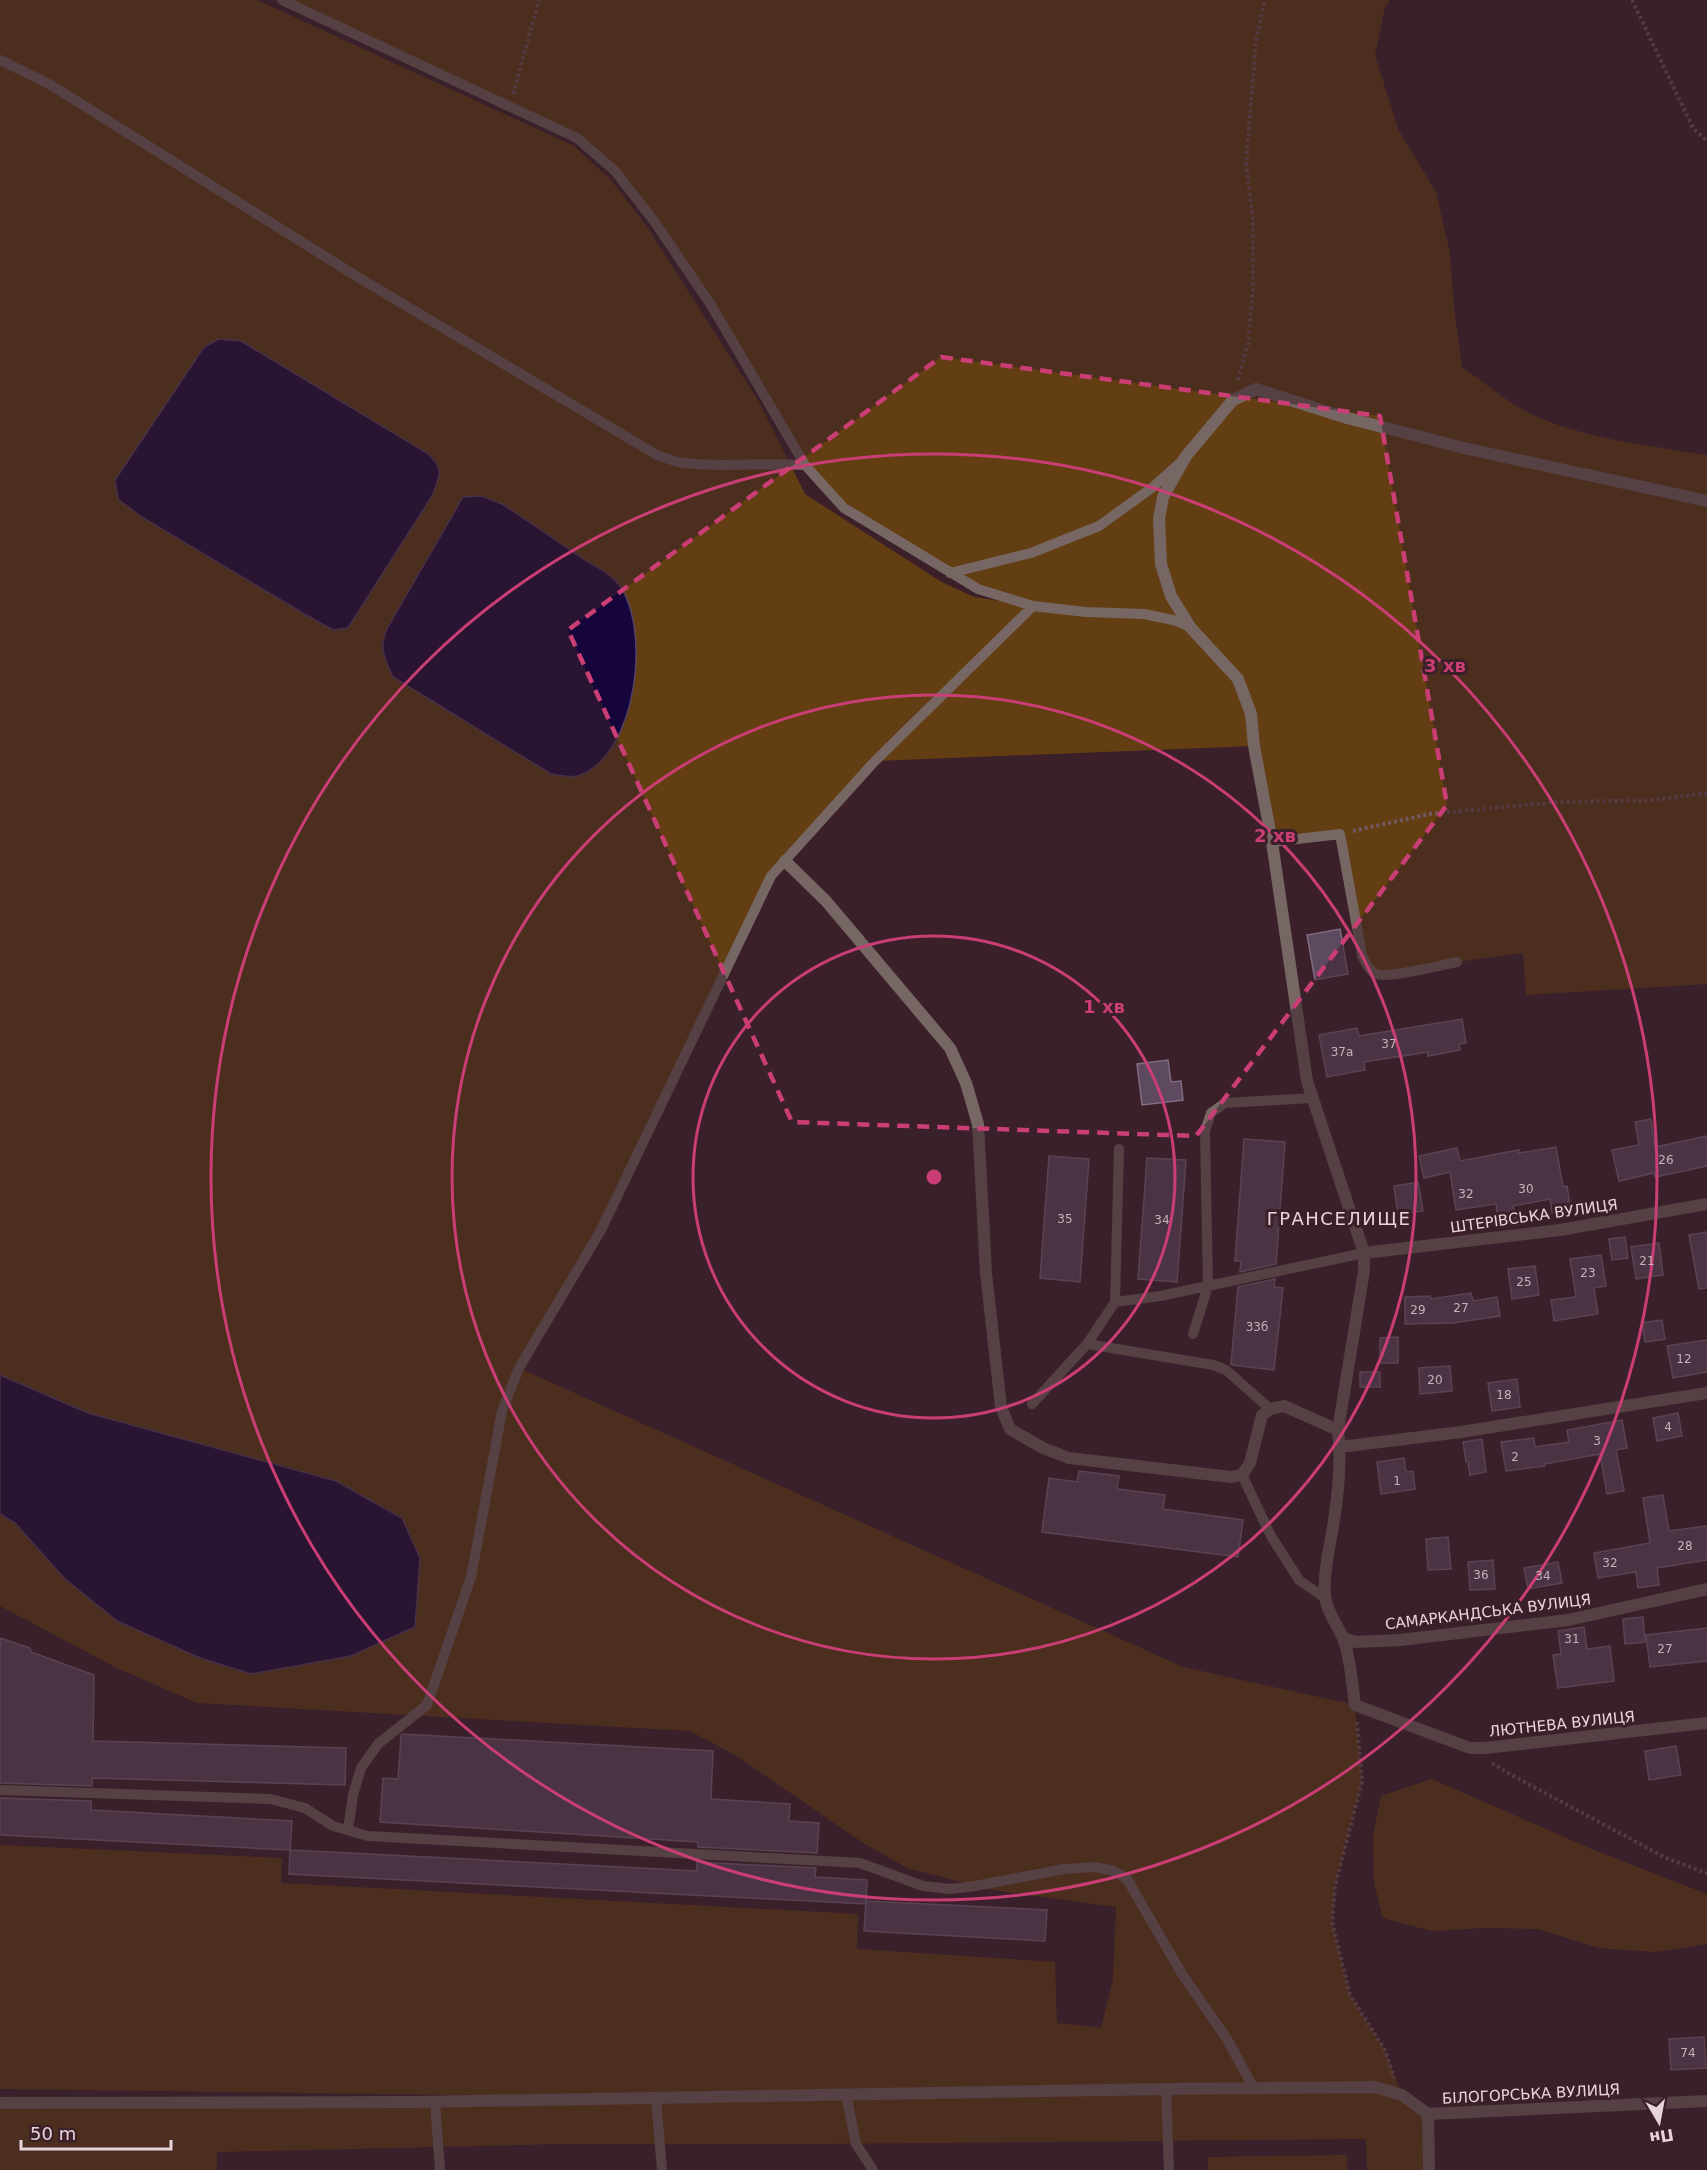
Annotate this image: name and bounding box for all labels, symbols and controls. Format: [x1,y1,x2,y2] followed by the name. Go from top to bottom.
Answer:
[1424,655,1466,676] text: 3 хв
[1254,825,1296,846] text: 2 хв
[1083,996,1125,1017] text: 1 хв
[1381,1037,1397,1051] house number: 37
[1331,1045,1353,1059] house number: 37а
[1658,1153,1674,1167] house number: 26
[924,1167,944,1187] centre of rings
[1518,1182,1534,1196] house number: 30
[1458,1187,1474,1201] house number: 32
[1449,1195,1619,1237] street label: ШТЕРІВСЬКА ВУЛИЦЯ
[1267,1208,1411,1229] district label: ГРАНСЕЛИЩЕ
[1057,1212,1073,1226] house number: 35
[1154,1213,1170,1227] house number: 34
[1639,1254,1655,1268] house number: 21
[1580,1266,1596,1280] house number: 23
[1516,1275,1532,1289] house number: 25
[1453,1301,1469,1315] house number: 27
[1410,1303,1426,1317] house number: 29
[1246,1320,1268,1334] house number: 33б
[1676,1352,1692,1366] house number: 12
[1427,1373,1443,1387] house number: 20
[1496,1388,1512,1402] house number: 18
[1664,1420,1672,1434] house number: 4
[1593,1434,1601,1448] house number: 3
[1511,1450,1519,1464] house number: 2
[1393,1474,1401,1488] house number: 1
[1677,1539,1693,1553] house number: 28
[1602,1556,1618,1570] house number: 32
[1473,1568,1489,1582] house number: 36
[1535,1569,1551,1583] house number: 34
[1384,1590,1592,1634] street label: САМАРКАНДСЬКА ВУЛИЦЯ
[1564,1632,1580,1646] house number: 31
[1657,1642,1673,1656] house number: 27
[1488,1707,1636,1741] street label: ЛЮТНЕВА ВУЛИЦЯ
[1680,2046,1696,2060] house number: 74
[1442,2080,1620,2108] street label: БІЛОГОРСЬКА ВУЛИЦЯ
[1629,2092,1689,2152] north arrow
[21,2113,171,2151] scale bar
[30,2123,76,2144] text: 50 m
[1648,2125,1675,2148] text: Пн

